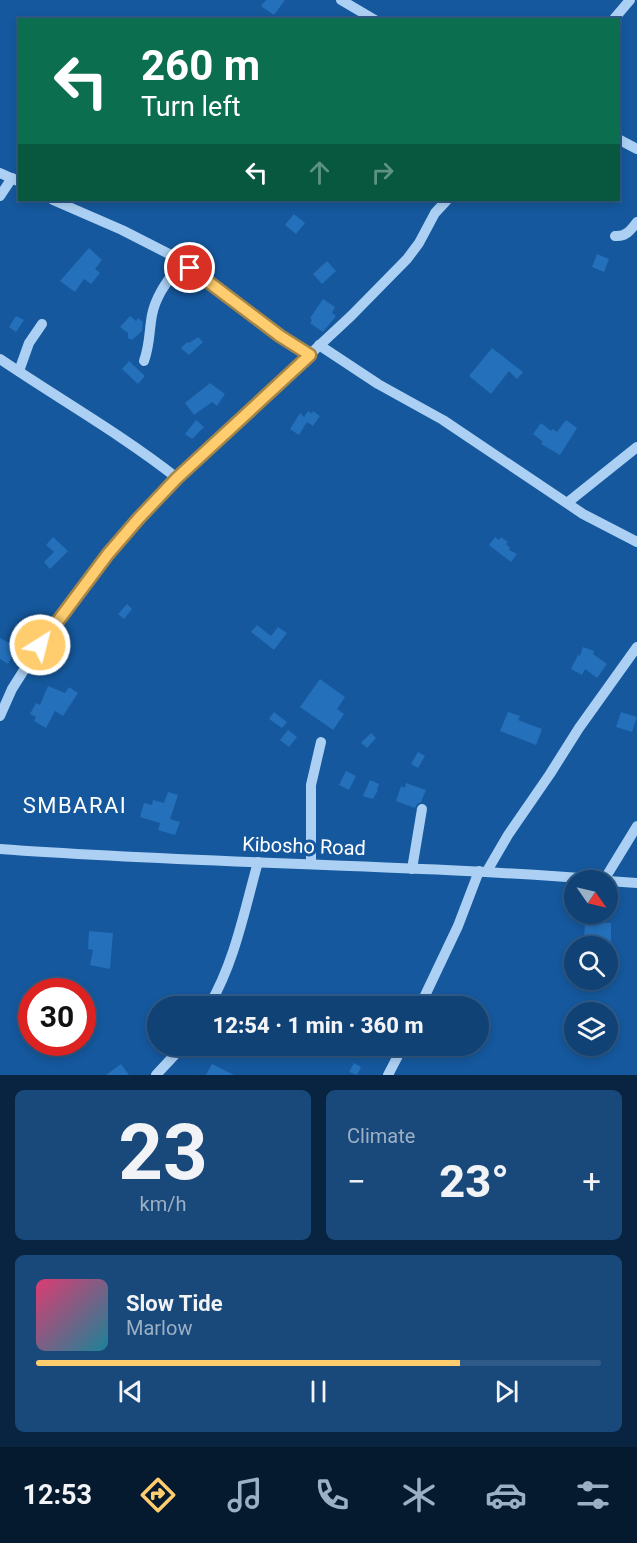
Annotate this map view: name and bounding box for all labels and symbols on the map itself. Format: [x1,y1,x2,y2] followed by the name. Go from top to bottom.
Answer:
[164,242,215,293] pin
[8,613,72,677] position arrow
[23,793,127,818] district label: SMBARAI
[242,832,366,860] street label: Kibosho Road
[564,870,618,924] north arrow
[18,978,96,1056] speed limit sign: 30

